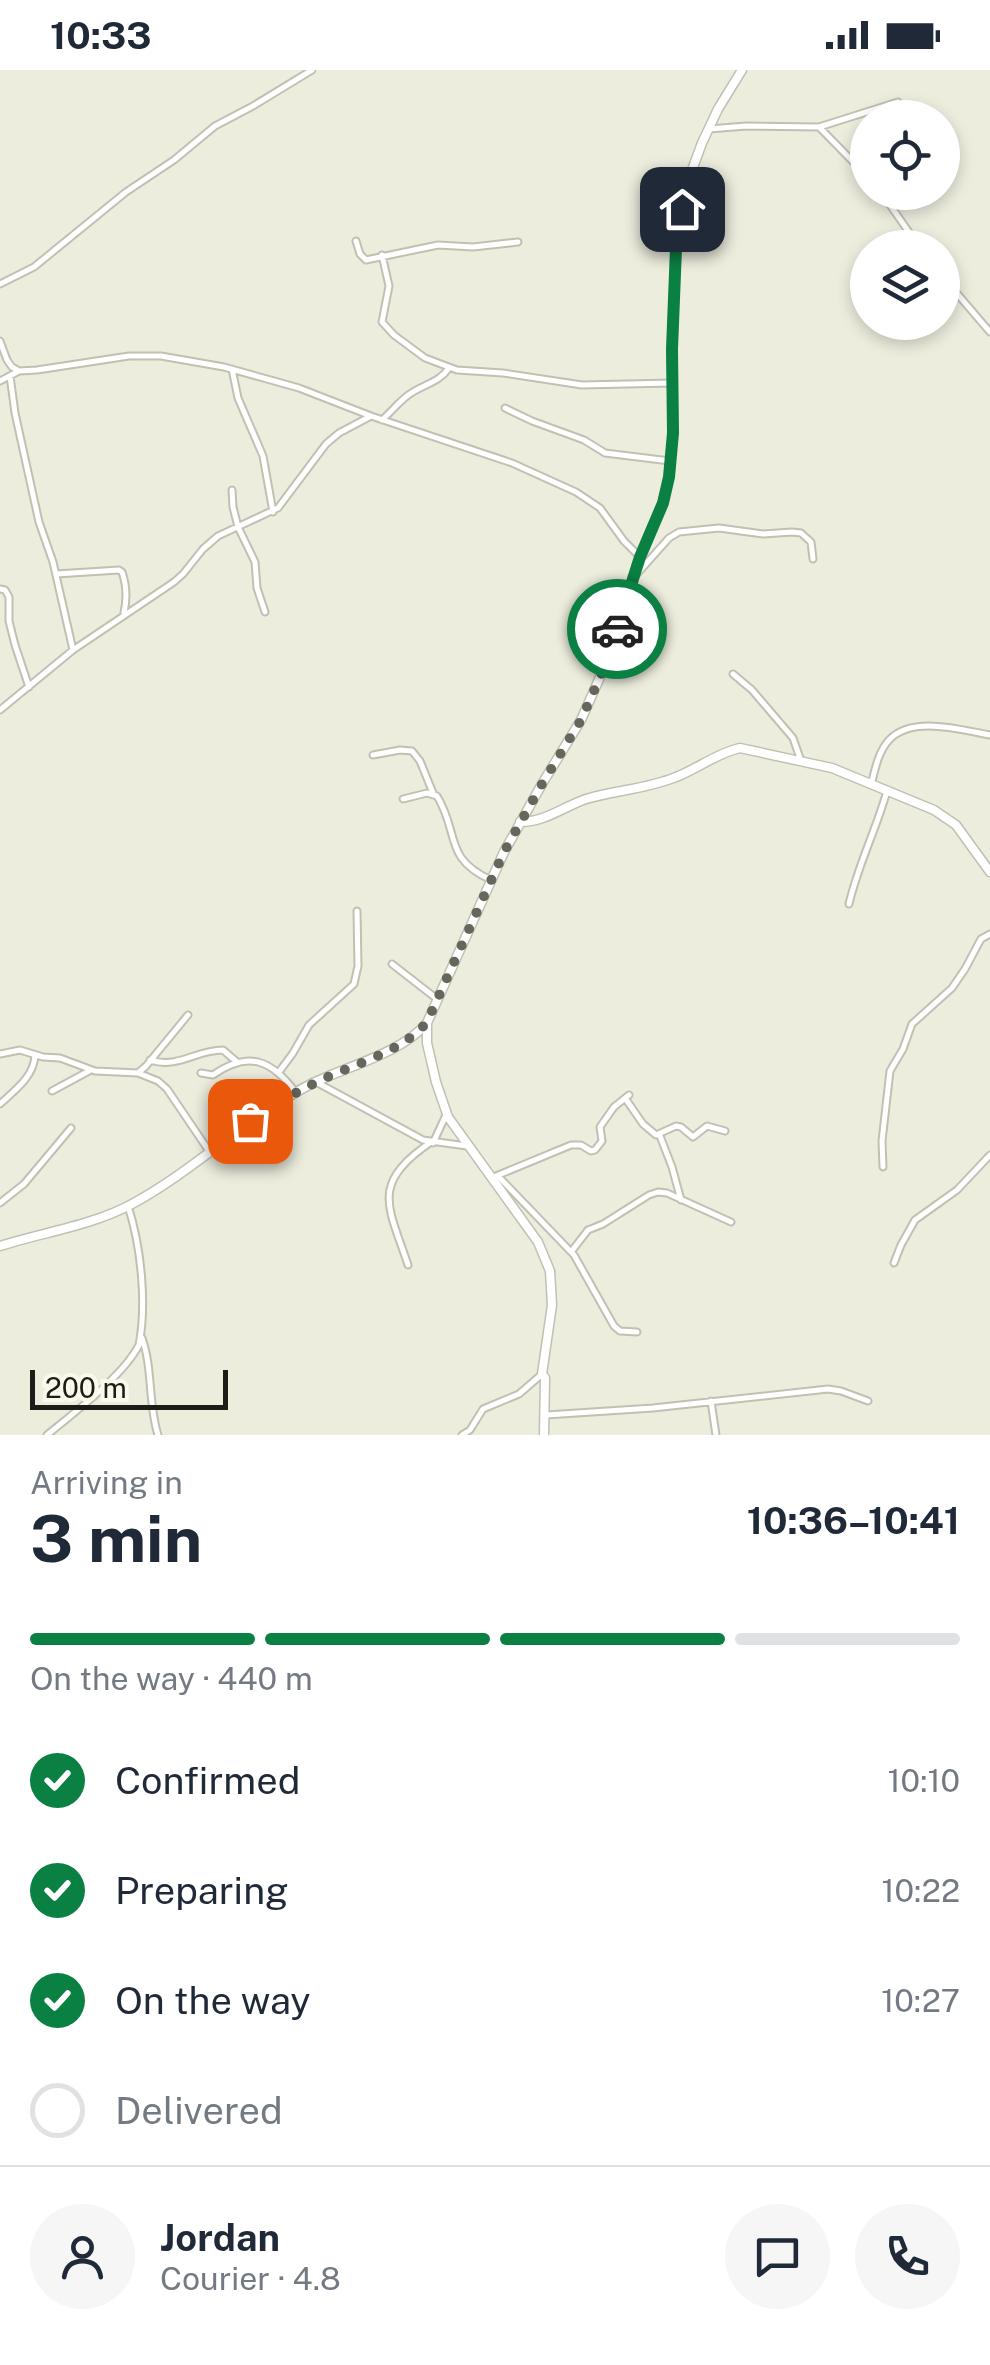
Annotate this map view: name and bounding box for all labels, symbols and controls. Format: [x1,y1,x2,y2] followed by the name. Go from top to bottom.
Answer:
[50,13,151,58] text: 10:33
[850,100,960,340] map controls
[850,100,960,210] button: locate
[640,167,725,252] pin
[655,182,710,237] icon: home
[850,230,960,340] button: layers
[567,579,667,679] courier
[590,602,645,657] icon: car
[208,1079,293,1164] pin
[223,1094,278,1149] icon: bag
[30,1365,228,1410] scale bar
[45,1371,127,1404] text: 200 m
[30,1464,183,1501] text: Arriving in
[747,1498,960,1543] text: 10:36–10:41
[30,1500,202,1577] text: 3 min
[30,1660,313,1697] text: On the way · 440 m
[30,1753,85,1808] icon: check
[115,1758,300,1803] text: Confirmed
[888,1762,960,1799] text: 10:10
[30,1863,85,1918] icon: check
[115,1868,289,1913] text: Preparing
[881,1872,960,1909] text: 10:22
[30,1973,85,2028] icon: check
[115,1978,311,2023] text: On the way
[881,1982,960,2019] text: 10:27
[115,2088,283,2133] text: Delivered
[30,2204,135,2309] button: person
[725,2204,830,2309] button: chat
[855,2204,960,2309] button: phone
[160,2215,280,2260] text: Jordan
[160,2260,341,2297] text: Courier · 4.8

